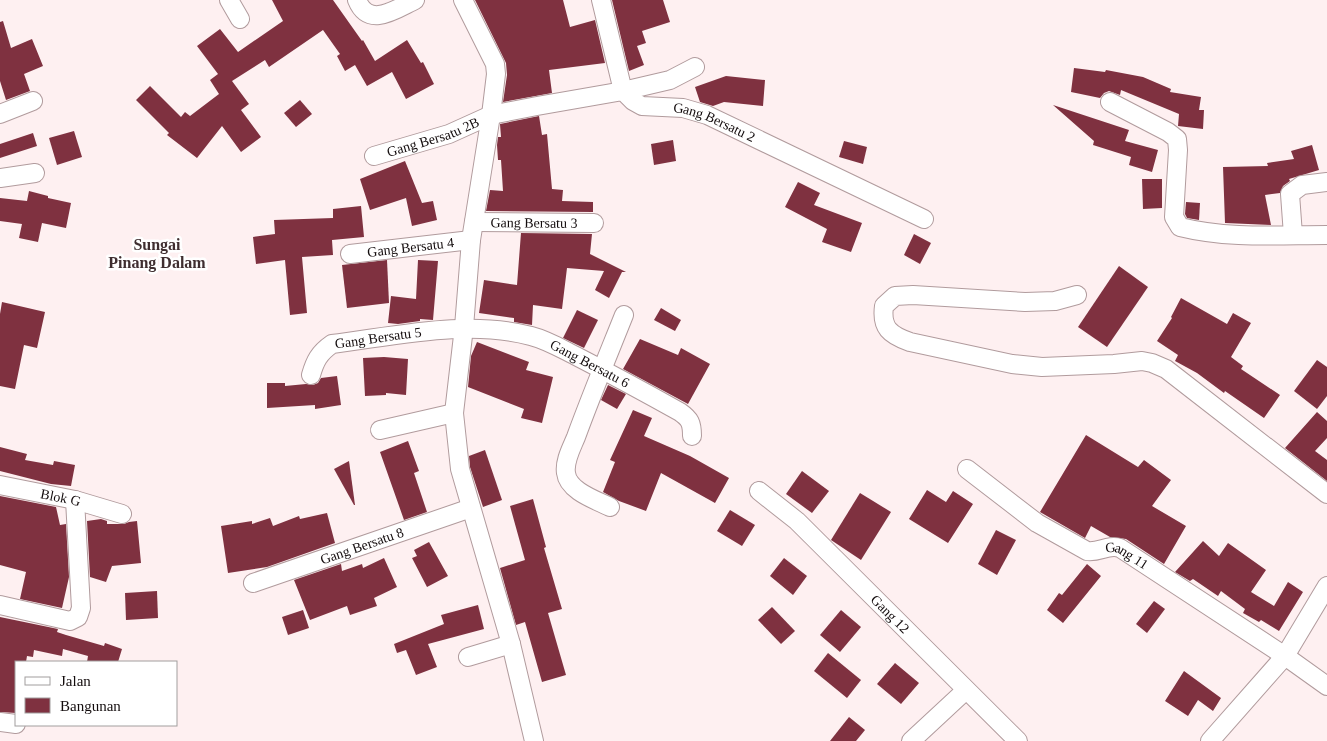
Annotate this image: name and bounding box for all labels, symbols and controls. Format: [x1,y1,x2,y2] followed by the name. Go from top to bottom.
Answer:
[673,100,758,145] street label: Gang Bersatu 2
[385,114,481,159] street label: Gang Bersatu 2B
[490,215,578,230] street label: Gang Bersatu 3
[366,235,455,259] street label: Gang Bersatu 4
[108,236,206,272] district label: Sungai Pinang Dalam
[334,324,422,351] street label: Gang Bersatu 5
[548,337,632,390] street label: Gang Bersatu 6
[39,486,83,509] street label: Blok G
[318,524,405,567] street label: Gang Bersatu 8
[1104,539,1151,572] street label: Gang 11
[868,592,913,636] street label: Gang 12
[15,661,178,726] legend
[60,673,91,689] text: Jalan
[60,698,121,714] text: Bangunan

